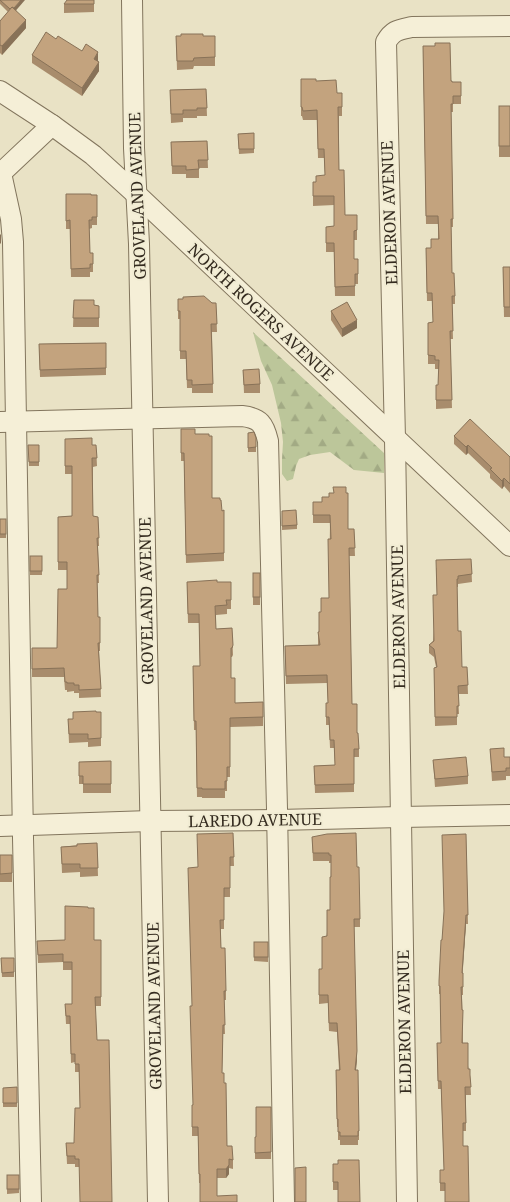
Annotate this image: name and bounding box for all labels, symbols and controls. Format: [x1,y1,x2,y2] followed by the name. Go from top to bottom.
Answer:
[123,112,151,280] street label: GROVELAND AVENUE
[375,140,403,286] street label: ELDERON AVENUE
[183,238,339,386] street label: NORTH ROGERS AVENUE
[134,517,158,685] street label: GROVELAND AVENUE
[386,545,410,689] street label: ELDERON AVENUE
[188,808,322,832] street label: LAREDO AVENUE
[142,922,166,1090] street label: GROVELAND AVENUE
[392,950,416,1094] street label: ELDERON AVENUE

